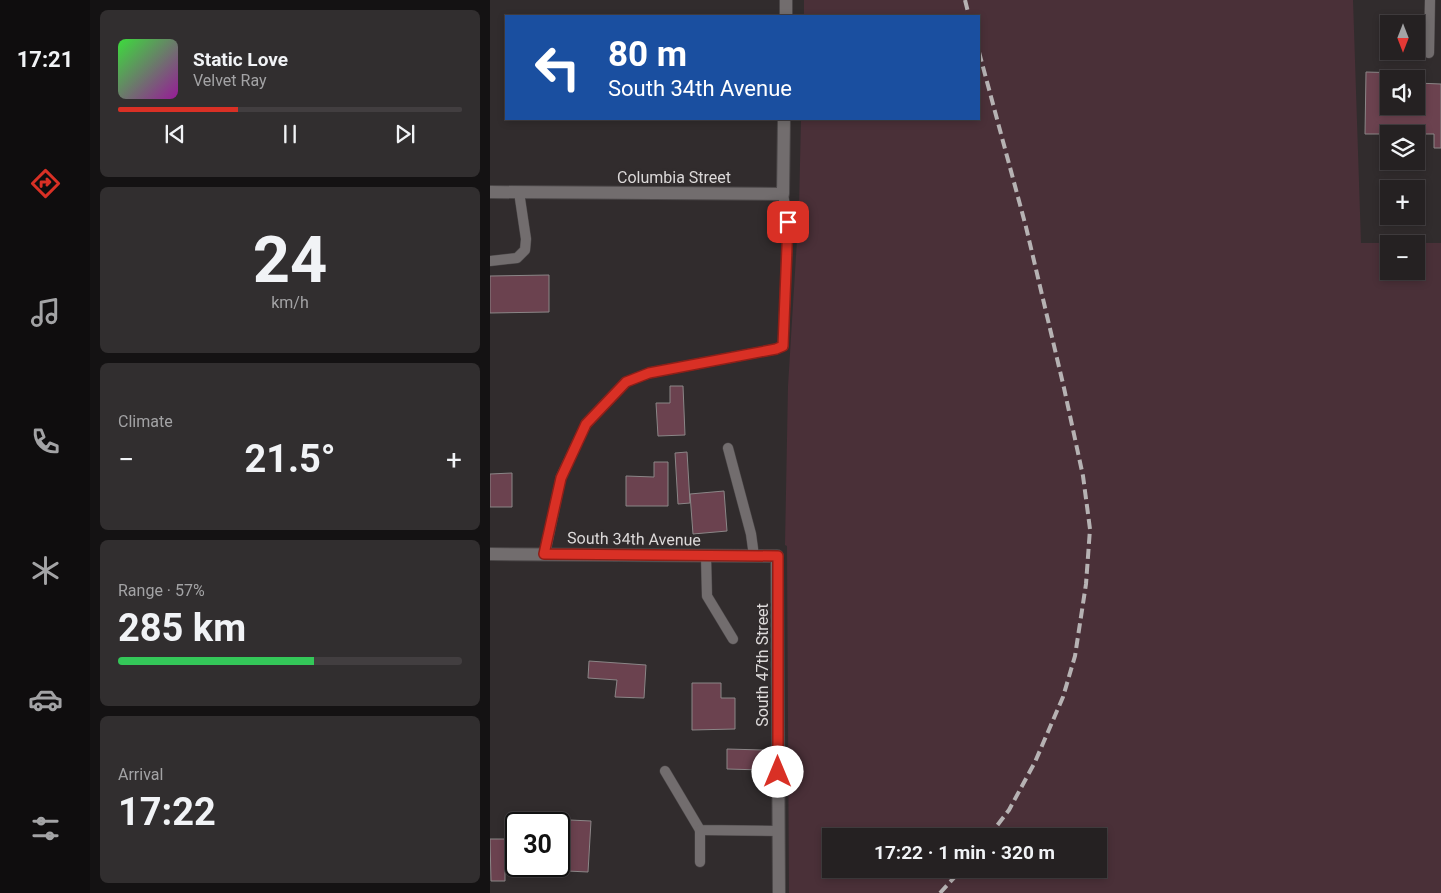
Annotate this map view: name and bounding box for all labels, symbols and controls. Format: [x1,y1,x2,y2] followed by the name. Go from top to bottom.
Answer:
[1380,15,1425,60] north arrow
[1380,15,1425,280] map controls
[608,34,687,75] text: 80 m
[525,35,590,100] icon: left
[17,47,73,72] text: 17:21
[193,48,288,71] text: Static Love
[1380,70,1425,115] button: sound
[193,71,267,90] text: Velvet Ray
[608,76,792,101] text: South 34th Avenue
[161,120,189,148] icon: previous
[276,120,304,148] icon: pause
[391,120,419,148] icon: next
[1380,125,1425,170] button: layers
[28,166,63,201] icon: directions
[617,168,731,187] street label: Columbia Street
[1380,180,1425,225] button: +
[767,201,809,243] pin
[774,208,802,236] icon: arrive
[253,222,327,298] text: 24
[1380,235,1425,280] button: −
[271,293,309,312] text: km/h
[28,295,63,330] icon: music
[118,412,173,431] text: Climate
[28,424,63,459] icon: phone
[244,437,336,481] text: 21.5°
[118,443,134,476] text: −
[446,443,462,476] text: +
[567,528,701,550] street label: South 34th Avenue
[28,553,63,588] icon: climate
[118,581,205,600] text: Range · 57%
[753,603,772,727] street label: South 47th Street
[118,606,246,650] text: 285 km
[28,682,63,717] icon: car
[751,745,803,797] position arrow
[118,765,163,784] text: Arrival
[118,790,216,834] text: 17:22
[28,811,63,846] icon: filters
[505,812,570,877] speed limit sign: 30
[874,841,1055,864] text: 17:22 · 1 min · 320 m

